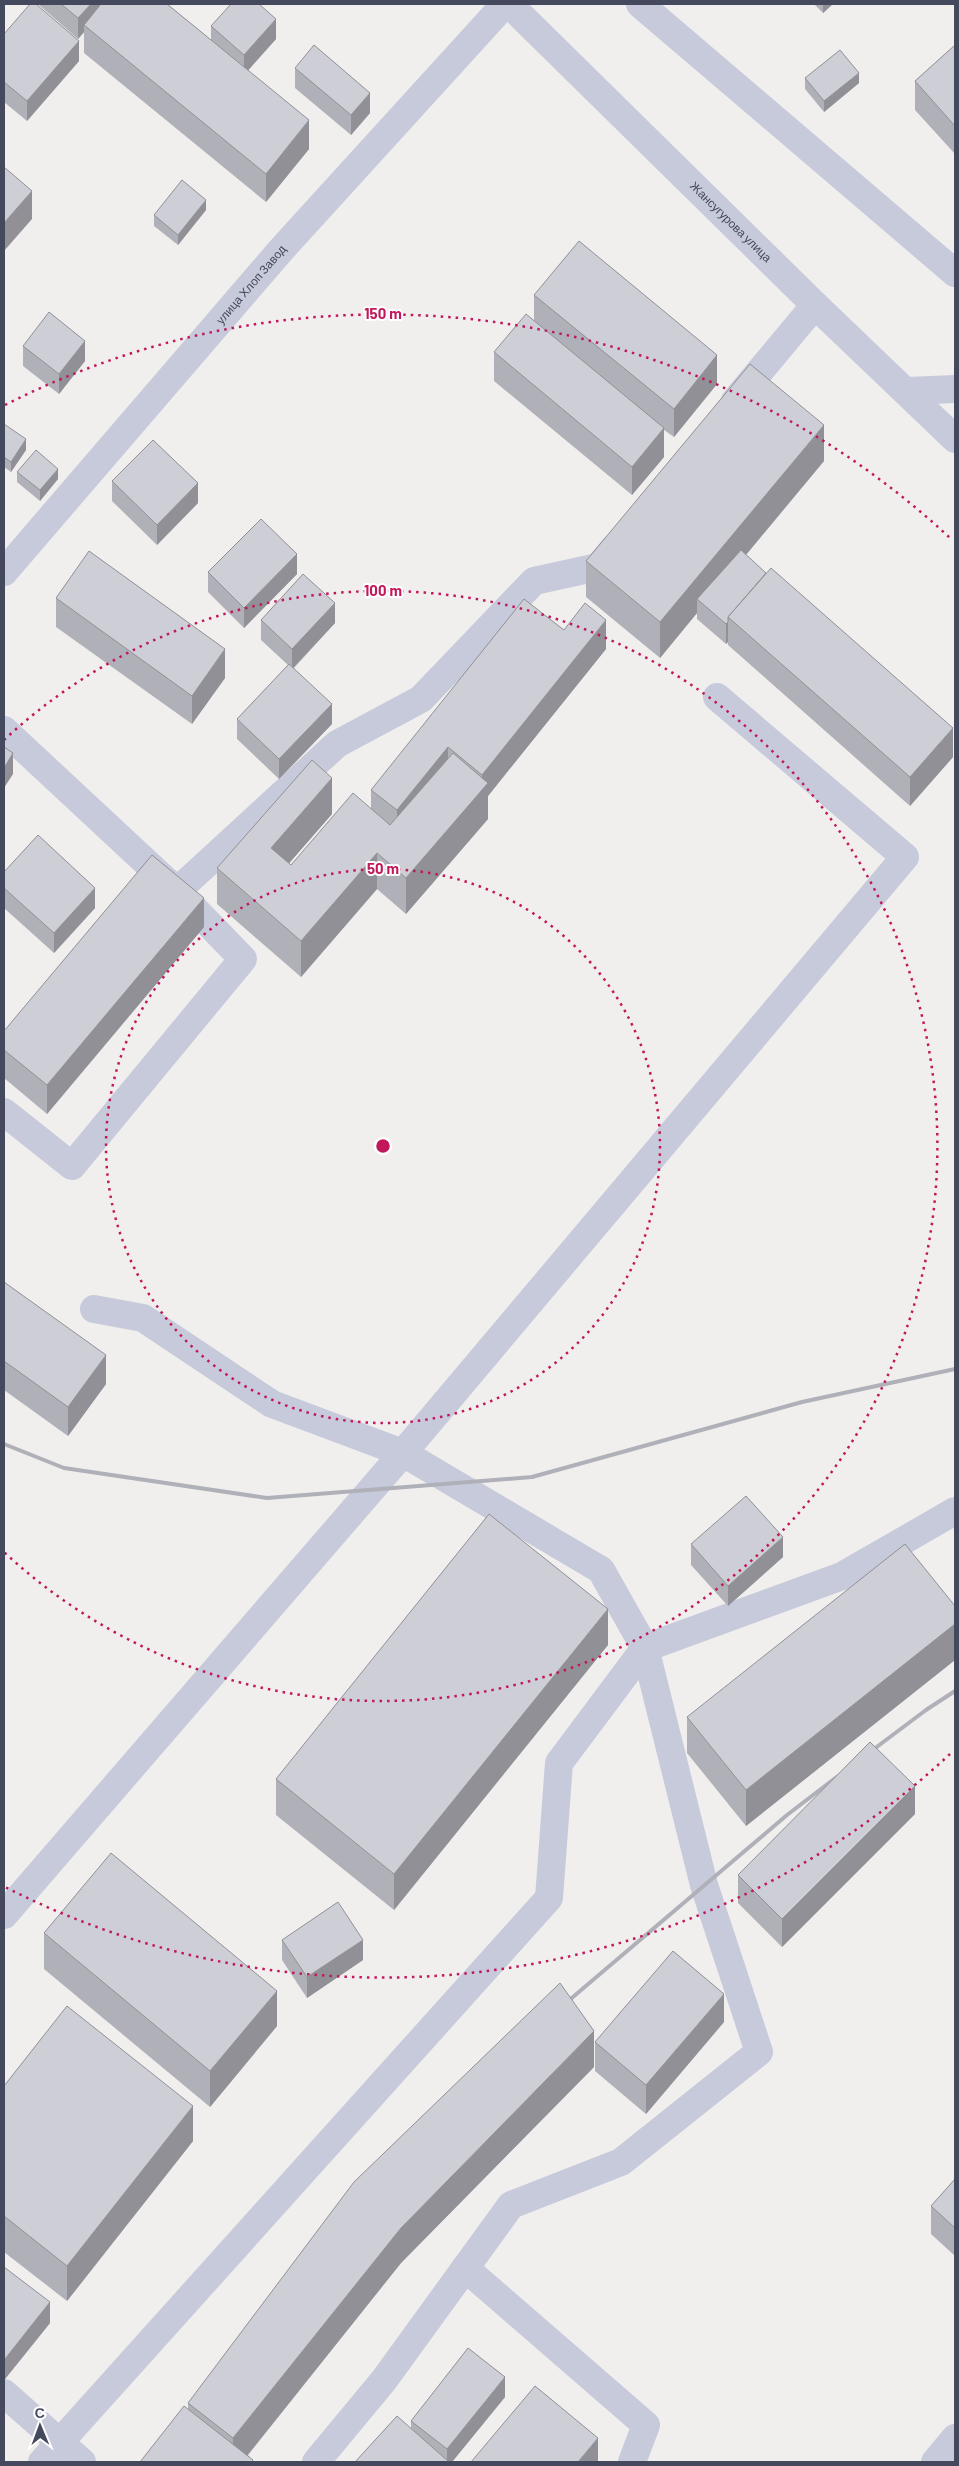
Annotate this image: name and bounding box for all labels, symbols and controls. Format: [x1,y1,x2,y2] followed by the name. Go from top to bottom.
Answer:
[688,178,775,265] street label: Жансугурова улица
[213,242,289,327] street label: улица Хлоп Завод
[364,304,402,322] text: 150 m
[364,581,402,599] text: 100 m
[367,859,399,877] text: 50 m
[374,1137,392,1155] centre of rings
[15,2401,65,2451] north arrow
[35,2404,45,2421] text: С

